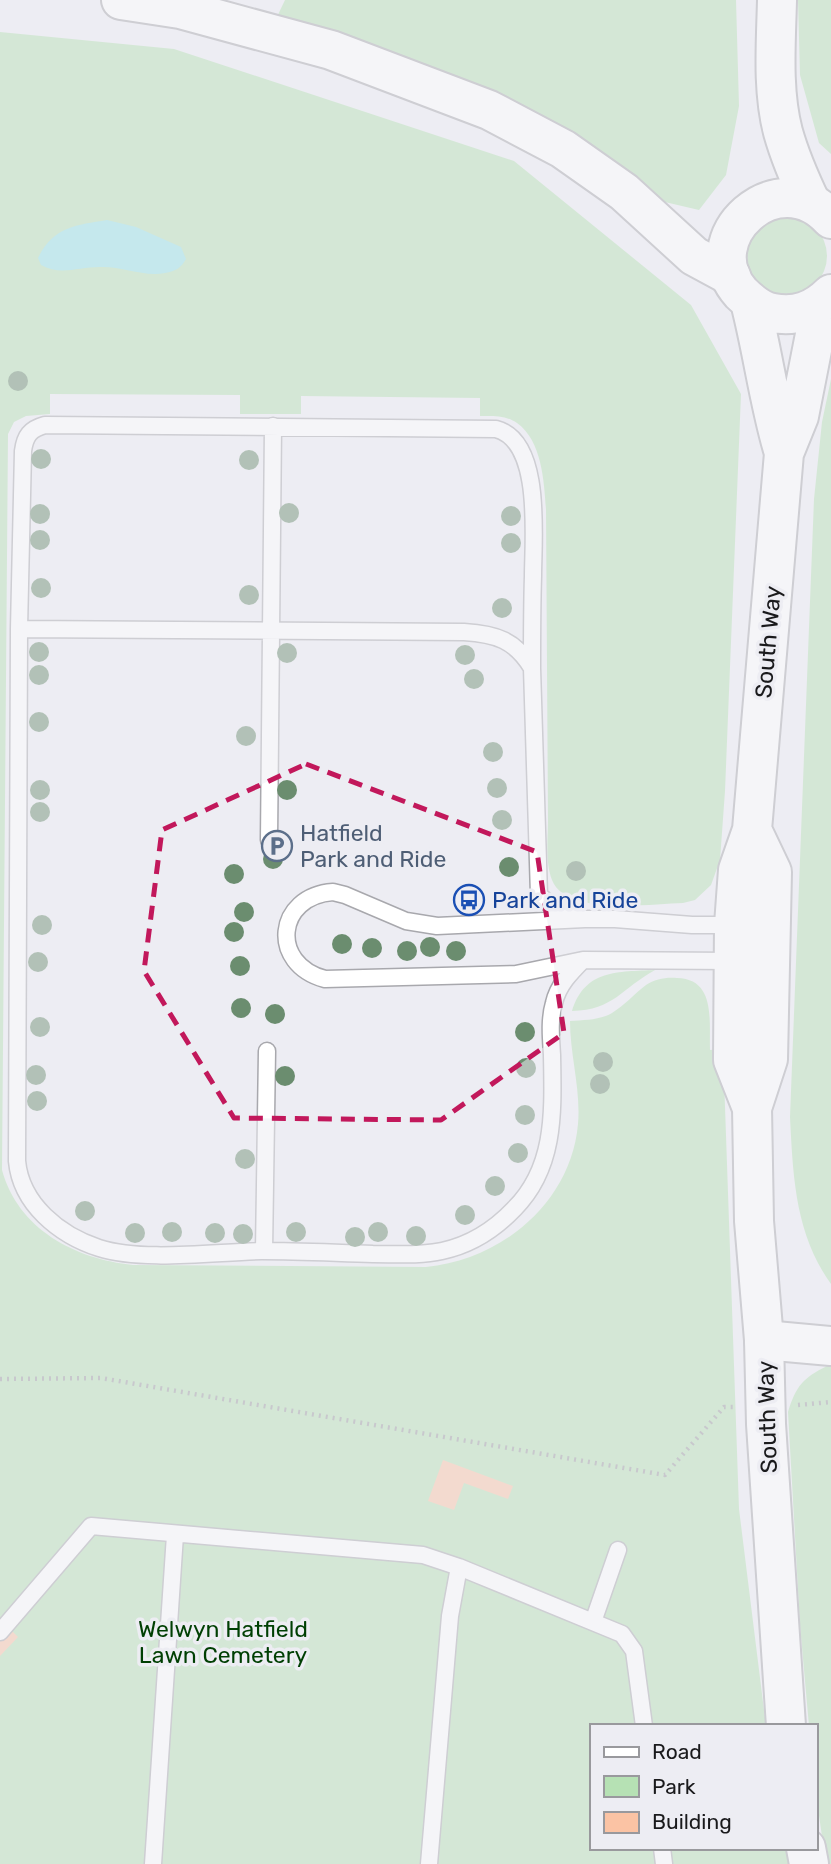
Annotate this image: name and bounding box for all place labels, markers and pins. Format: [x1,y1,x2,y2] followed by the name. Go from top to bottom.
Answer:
[300,819,446,873] place label: Hatfield Park and Ride
[260,829,294,863] parking icon: Hatfield Park and Ride
[452,883,486,917] bus stop icon: Park and Ride
[492,886,638,914] place label: Park and Ride

